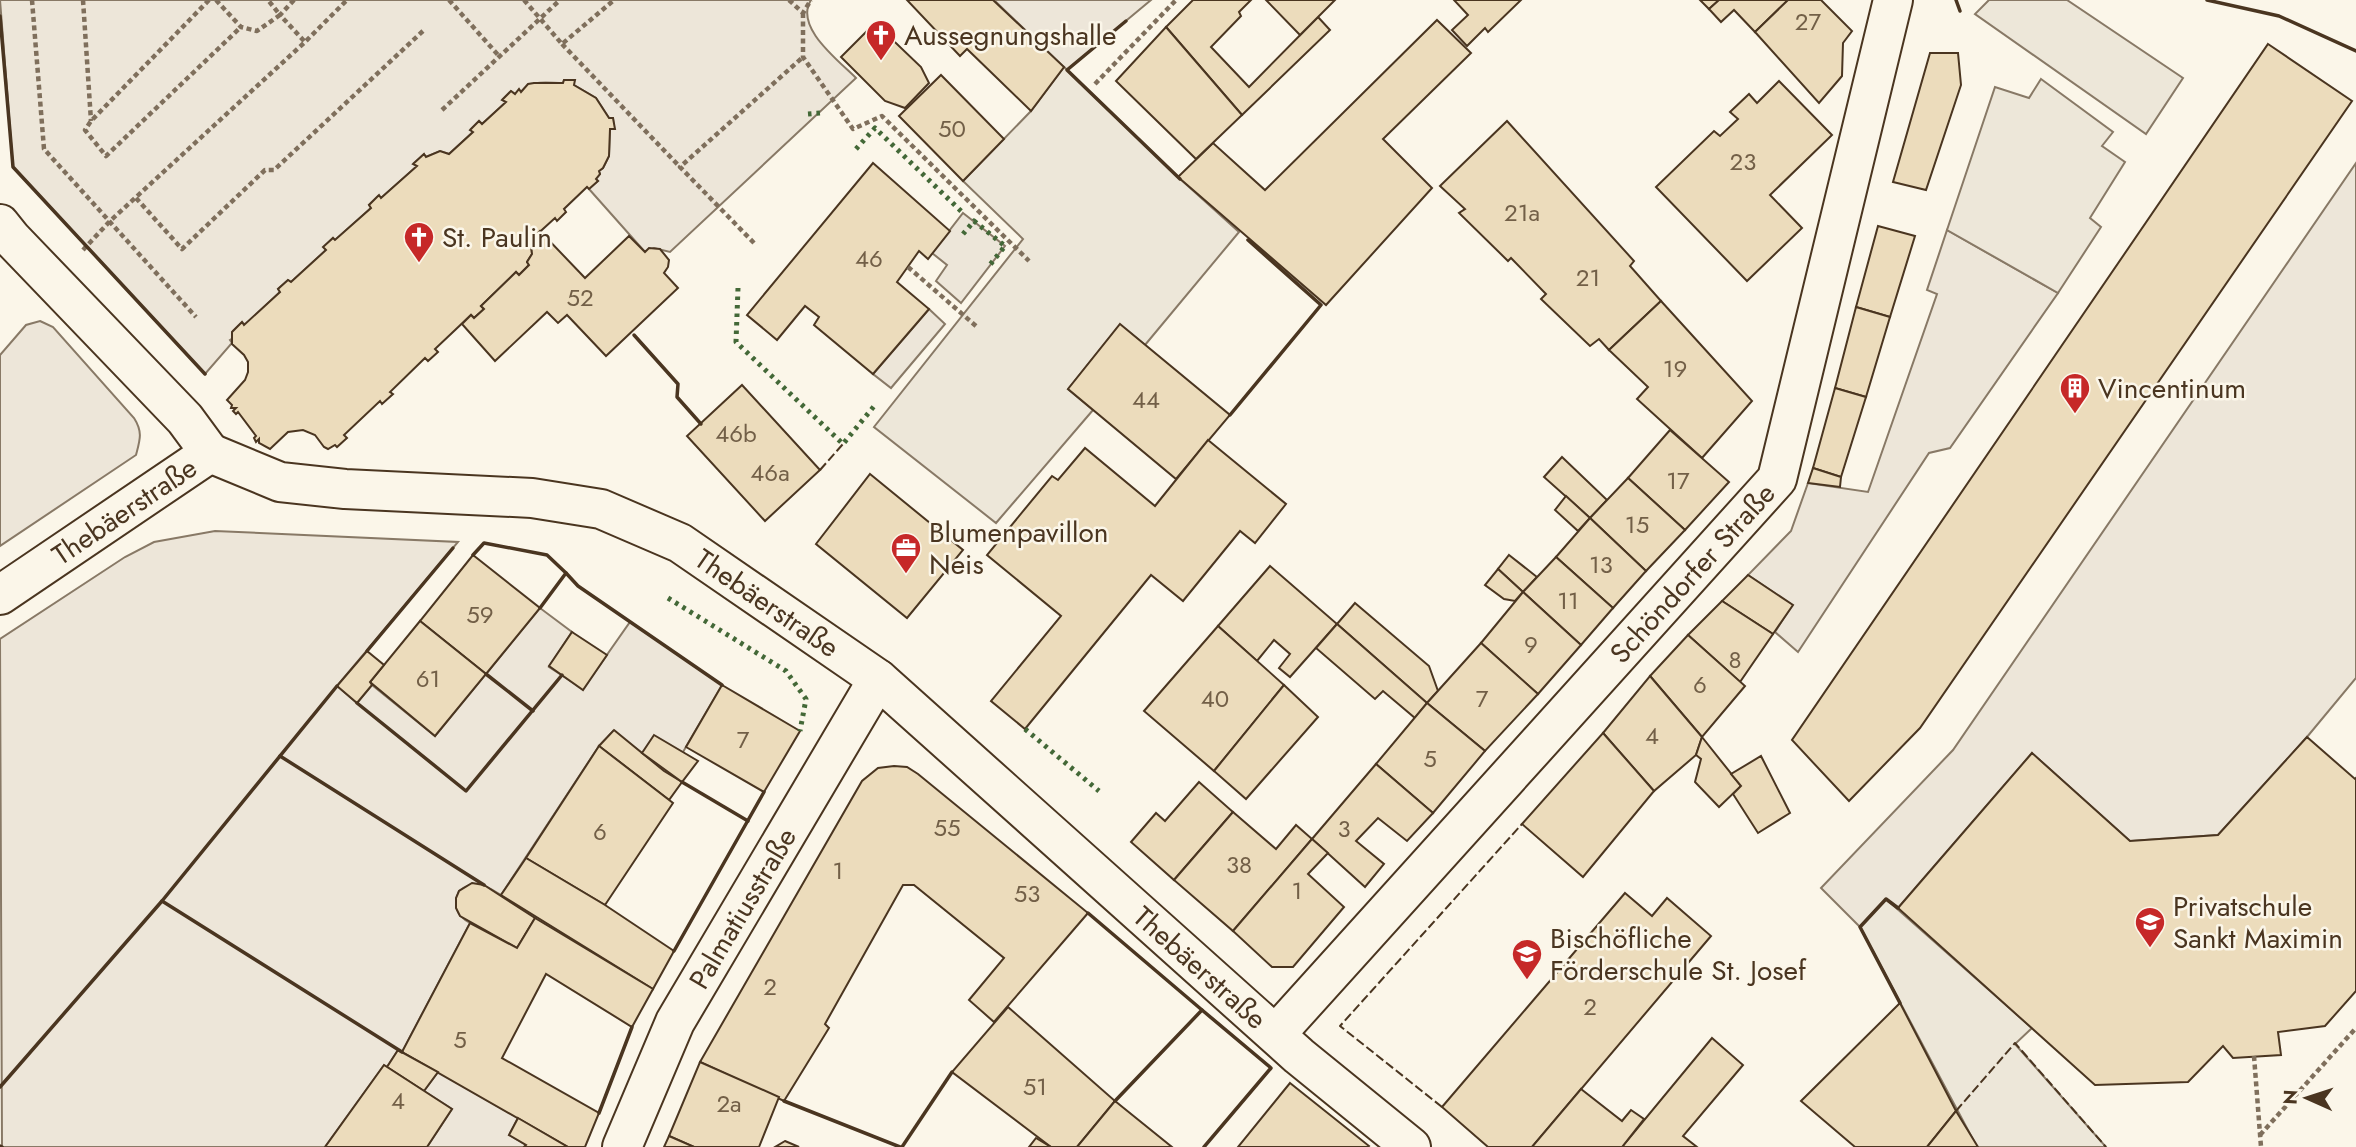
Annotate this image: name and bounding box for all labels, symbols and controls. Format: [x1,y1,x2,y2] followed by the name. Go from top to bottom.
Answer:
[1795,4,1822,39] house number: 27
[904,15,1116,56] place label: Aussegnungshalle
[864,18,898,62] church icon: Aussegnungshalle
[938,111,966,146] house number: 50
[1730,144,1756,179] house number: 23
[1504,195,1540,230] house number: 21a
[442,217,552,258] place label: St. Paulin
[402,220,436,264] church icon: St. Paulin
[855,241,883,276] house number: 46
[1576,260,1600,295] house number: 21
[566,280,594,315] house number: 52
[1663,351,1687,386] house number: 19
[2098,368,2246,409] place label: Vincentinum
[2058,371,2092,415] building icon: Vincentinum
[1132,382,1160,417] house number: 44
[715,416,757,451] house number: 46b
[44,447,205,575] street label: Thebäerstraße
[750,455,790,490] house number: 46a
[1666,463,1690,498] house number: 17
[1600,474,1784,672] street label: Schöndorfer Straße
[1625,507,1649,542] house number: 15
[929,512,1108,585] place label: Blumenpavillon Neis
[889,531,923,575] office icon: Blumenpavillon Neis
[687,539,848,667] street label: Thebäerstraße
[1589,547,1613,582] house number: 13
[1557,583,1579,618] house number: 11
[466,597,494,632] house number: 59
[1524,627,1538,662] house number: 9
[1728,642,1742,677] house number: 8
[416,661,440,696] house number: 61
[1693,667,1707,702] house number: 6
[1201,681,1229,716] house number: 40
[1476,681,1489,716] house number: 7
[1645,718,1659,753] house number: 4
[737,722,750,757] house number: 7
[1423,741,1437,776] house number: 5
[933,810,961,845] house number: 55
[1337,811,1351,846] house number: 3
[593,814,607,849] house number: 6
[679,820,806,997] street label: Palmatiusstraße
[1226,847,1252,882] house number: 38
[833,853,843,888] house number: 1
[1292,873,1302,908] house number: 1
[1014,876,1040,911] house number: 53
[2173,886,2343,959] place label: Privatschule Sankt Maximin
[1124,897,1276,1039] street label: Thebäerstraße
[2133,905,2167,949] school or university icon: Privatschule Sankt Maximin
[1550,918,1807,991] place label: Bischöfliche Förderschule St. Josef
[1510,937,1544,981] school or university icon: Bischöfliche Förderschule St. Josef
[763,969,777,1004] house number: 2
[1583,989,1597,1024] house number: 2
[453,1022,467,1057] house number: 5
[2272,1063,2342,1133] north arrow
[1023,1069,1047,1104] house number: 51
[391,1083,405,1118] house number: 4
[716,1086,742,1121] house number: 2a
[2277,1089,2304,1105] text: N

